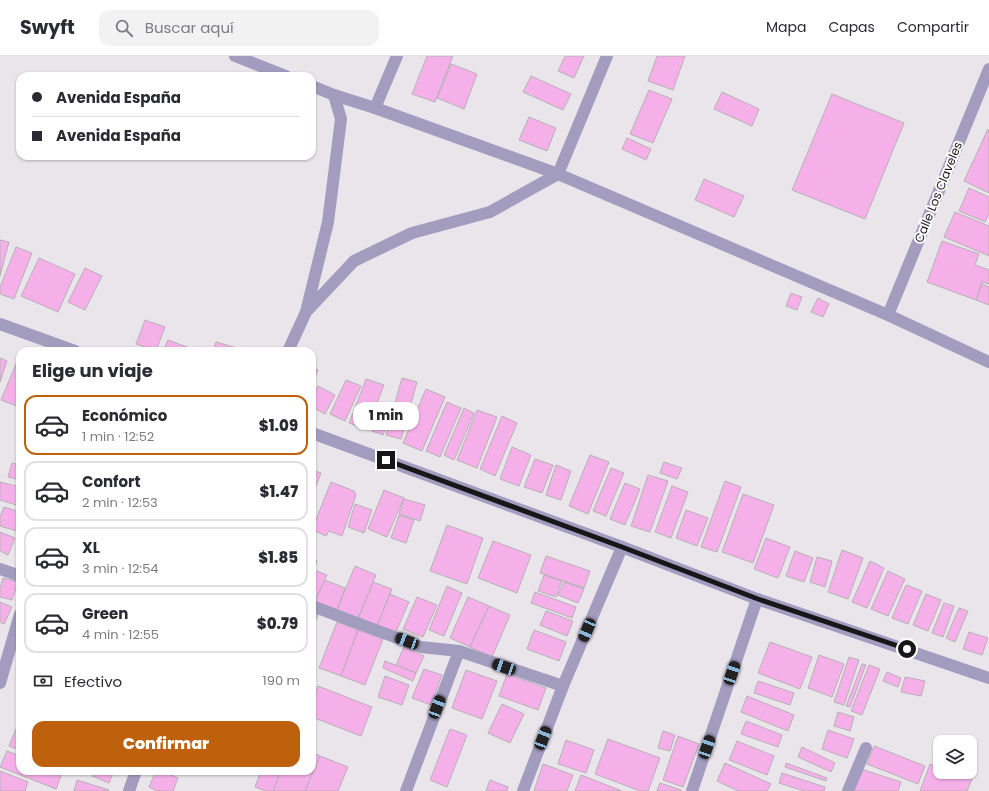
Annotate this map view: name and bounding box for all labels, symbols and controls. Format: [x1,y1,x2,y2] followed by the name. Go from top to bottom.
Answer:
[99,10,379,46] search box
[20,14,75,41] text: Swyft
[113,17,135,39] icon: search
[145,17,234,38] text: Buscar aquí
[766,17,806,37] text: Mapa
[828,17,875,37] text: Capas
[897,17,969,37] text: Compartir
[56,87,181,108] text: Avenida España
[56,125,181,146] text: Avenida España
[910,139,966,245] street label: Calle Los Claveles
[32,358,153,383] text: Elige un viaje
[353,402,419,430] callout: 1 min
[82,405,167,426] text: Económico
[369,406,403,425] text: 1 min
[34,407,70,443] icon: car
[259,415,298,436] text: $1.09
[82,427,154,446] text: 1 min · 12:52
[377,451,395,469] route end
[82,471,141,492] text: Confort
[34,473,70,509] icon: car
[260,481,298,502] text: $1.47
[82,493,158,512] text: 2 min · 12:53
[82,537,100,558] text: XL
[34,539,70,575] icon: car
[258,547,298,568] text: $1.85
[82,559,158,578] text: 3 min · 12:54
[82,603,128,624] text: Green
[34,605,70,641] icon: car
[257,613,298,634] text: $0.79
[577,617,597,643] car
[82,625,159,644] text: 4 min · 12:55
[394,631,420,651] car
[898,640,916,658] route start
[491,657,517,677] car
[722,660,742,686] car
[32,670,54,692] icon: cash
[64,671,122,692] text: Efectivo
[263,671,300,690] text: 190 m
[427,694,447,720] car
[32,721,300,767] button: Confirmar
[533,725,553,751] car
[697,734,717,760] car
[933,735,977,779] map controls
[933,735,977,779] button: layers

